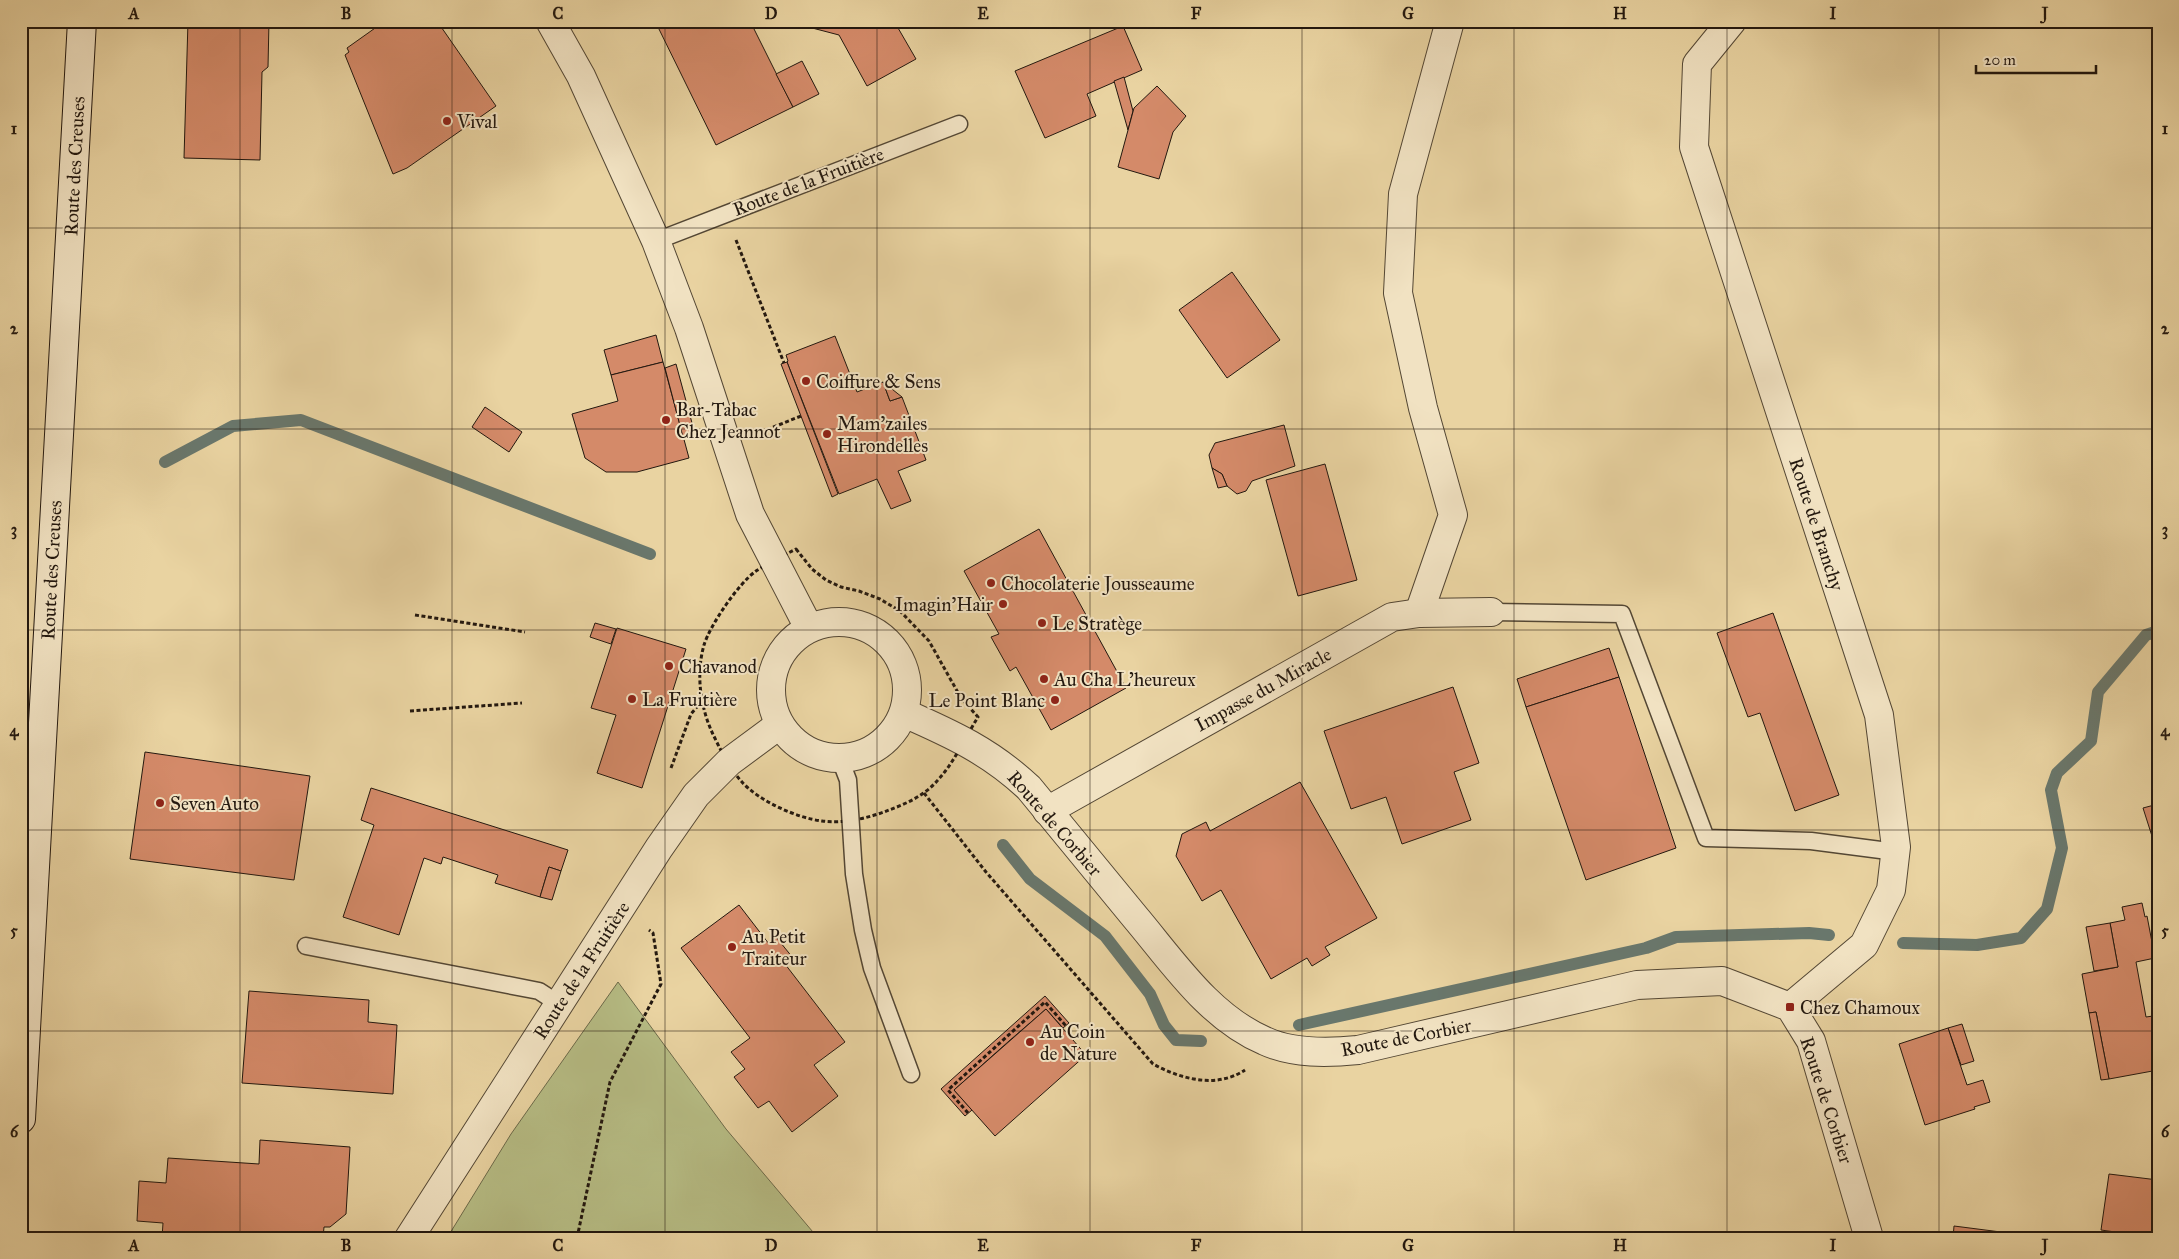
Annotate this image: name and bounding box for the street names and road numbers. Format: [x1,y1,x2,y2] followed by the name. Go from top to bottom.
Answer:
[59,95,90,237] street label: Route des Creuses
[730,142,887,221] street label: Route de la Fruitière
[1784,455,1849,595] street label: Route de Branchy
[36,499,67,641] street label: Route des Creuses
[1191,642,1335,736] street label: Impasse du Miracle
[1003,766,1107,881] street label: Route de Corbier
[528,897,635,1044] street label: Route de la Fruitière
[1339,1013,1474,1061] street label: Route de Corbier
[1795,1034,1858,1167] street label: Route de Corbier

